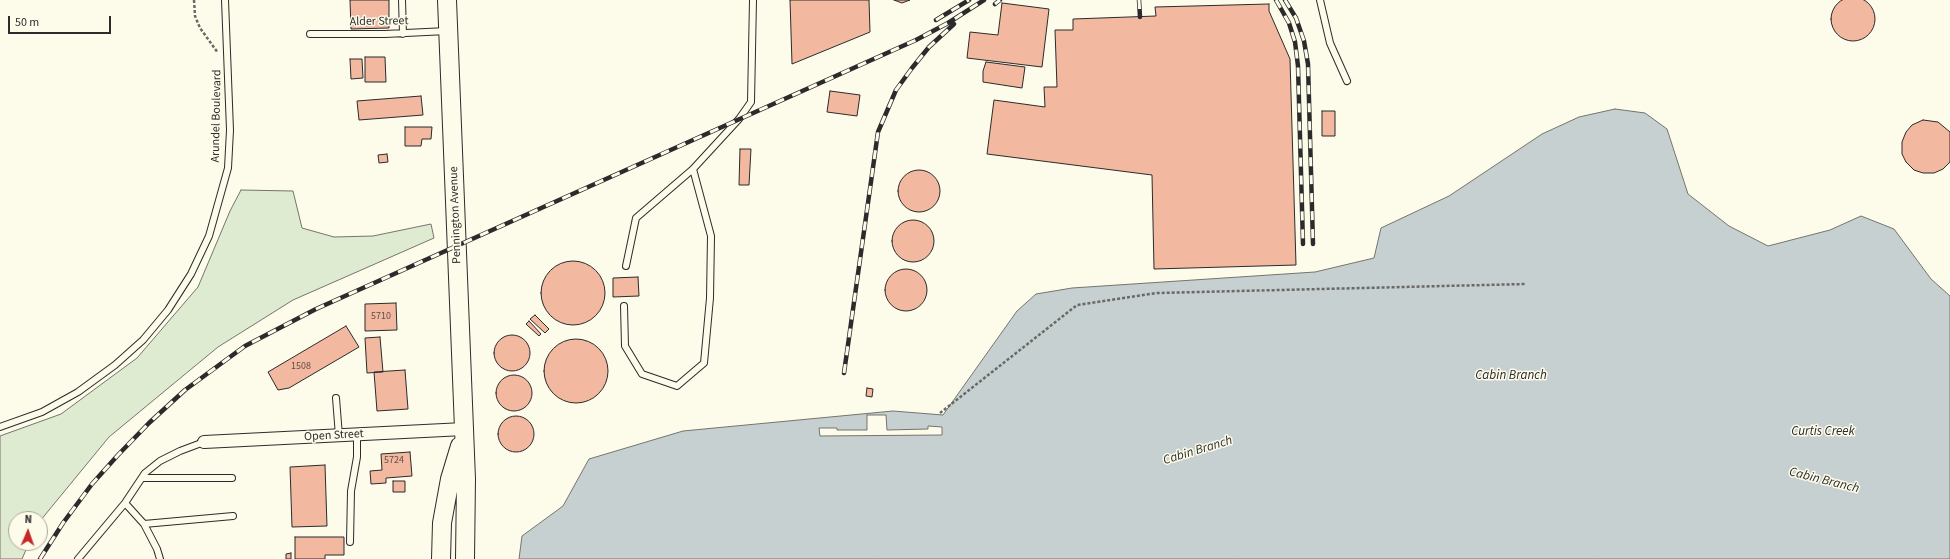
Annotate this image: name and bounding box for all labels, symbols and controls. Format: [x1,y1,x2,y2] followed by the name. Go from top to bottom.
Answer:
[10,8,113,34] scale bar
[15,14,39,31] text: 50 m
[349,14,409,30] street label: Alder Street
[209,69,225,163] street label: Arundel Boulevard
[447,166,465,264] street label: Pennington Avenue
[371,311,391,323] house number: 5710
[291,361,311,373] house number: 1508
[1475,368,1547,384] water label: Cabin Branch
[1791,424,1855,440] water label: Curtis Creek
[304,427,364,445] street label: Open Street
[1162,433,1234,469] water label: Cabin Branch
[384,455,404,467] house number: 5724
[1787,465,1861,497] water label: Cabin Branch
[8,511,48,551] north arrow
[24,512,32,527] text: N

